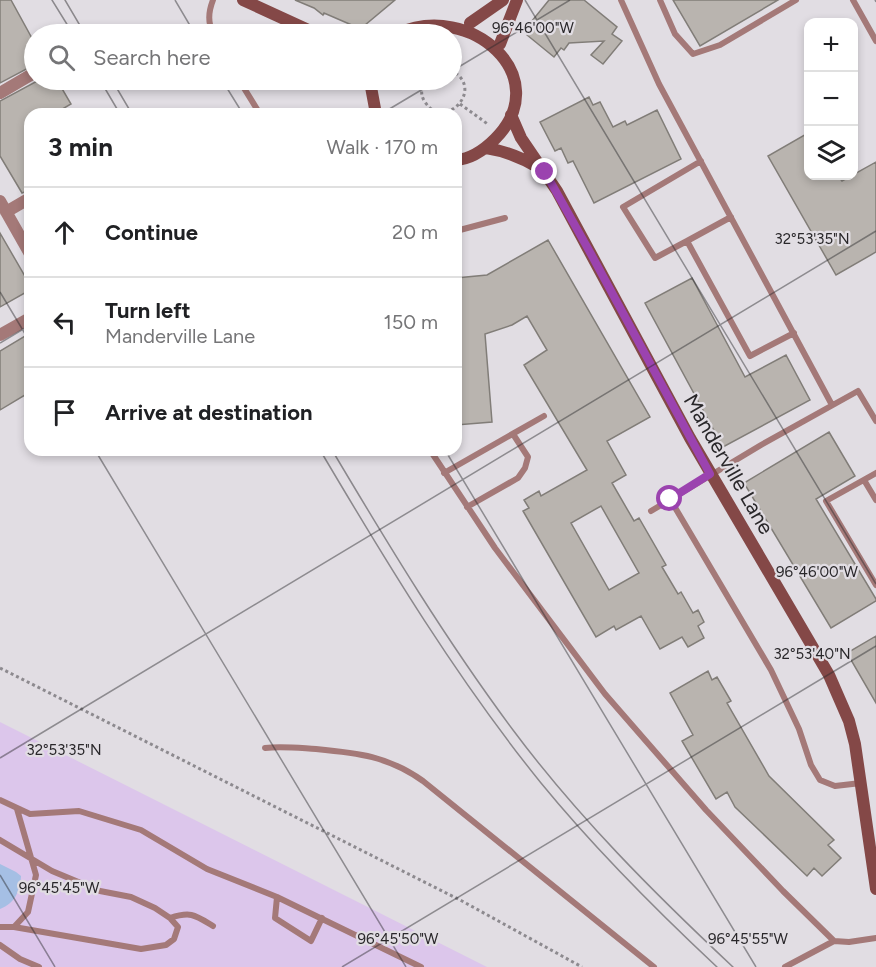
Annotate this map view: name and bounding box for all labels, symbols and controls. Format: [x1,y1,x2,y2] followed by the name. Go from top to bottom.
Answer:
[804,18,858,180] map controls
[804,18,858,72] button: +
[492,19,574,37] text: 96°46'00"W
[24,24,462,90] search box
[45,41,78,74] icon: search
[93,44,211,71] text: Search here
[804,72,858,126] button: −
[804,126,858,180] button: layers
[48,131,113,163] text: 3 min
[327,135,438,159] text: Walk · 170 m
[531,158,557,184] route end
[48,216,81,249] icon: ahead
[105,219,198,246] text: Continue
[392,220,438,244] text: 20 m
[774,230,850,248] text: 32°53'35"N
[105,297,191,324] text: Turn left
[48,306,81,339] icon: left
[383,310,438,334] text: 150 m
[105,324,255,348] text: Manderville Lane
[679,390,779,538] street label: Manderville Lane
[48,396,81,429] icon: arrive
[105,399,313,426] text: Arrive at destination
[656,485,682,511] route start
[776,563,858,581] text: 96°46'00"W
[773,645,851,663] text: 32°53'40"N
[26,741,102,759] text: 32°53'35"N
[19,879,100,897] text: 96°45'45"W
[358,930,439,948] text: 96°45'50"W
[708,930,789,948] text: 96°45'55"W

